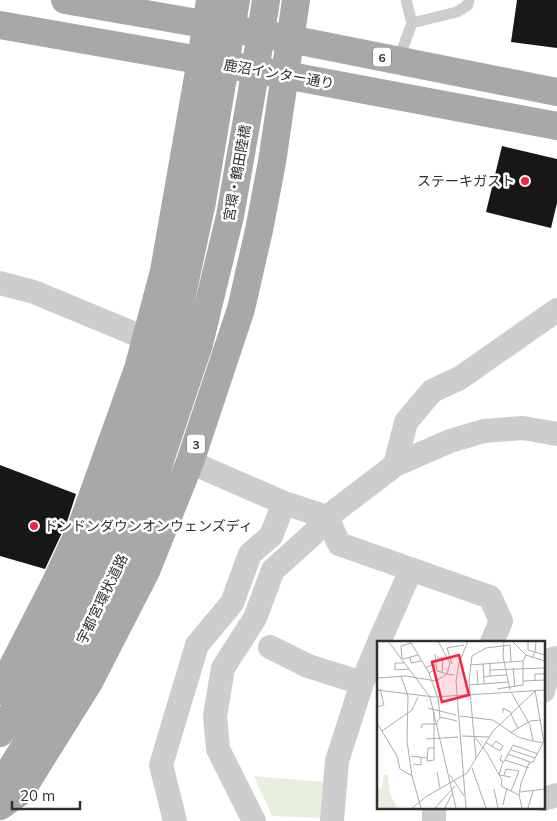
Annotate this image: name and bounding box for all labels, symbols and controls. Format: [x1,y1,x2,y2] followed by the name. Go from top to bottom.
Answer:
[373,48,391,66] road number: 6
[222,55,336,93] street label: 鹿沼インター通り
[220,123,254,223] street label: 宮環・鶴田陸橋
[417,172,515,190] place label: ステーキガスト
[519,175,531,187] marker: ステーキガスト
[187,434,205,454] road number: 3
[44,517,253,535] place label: ドンドンダウンオンウェンズディ
[28,520,40,532] marker: ドンドンダウンオンウェンズディ
[72,551,132,647] street label: 宇都宮環状道路
[377,641,544,808] inset map
[12,778,80,810] scale bar
[20,786,55,805] text: 20 m

